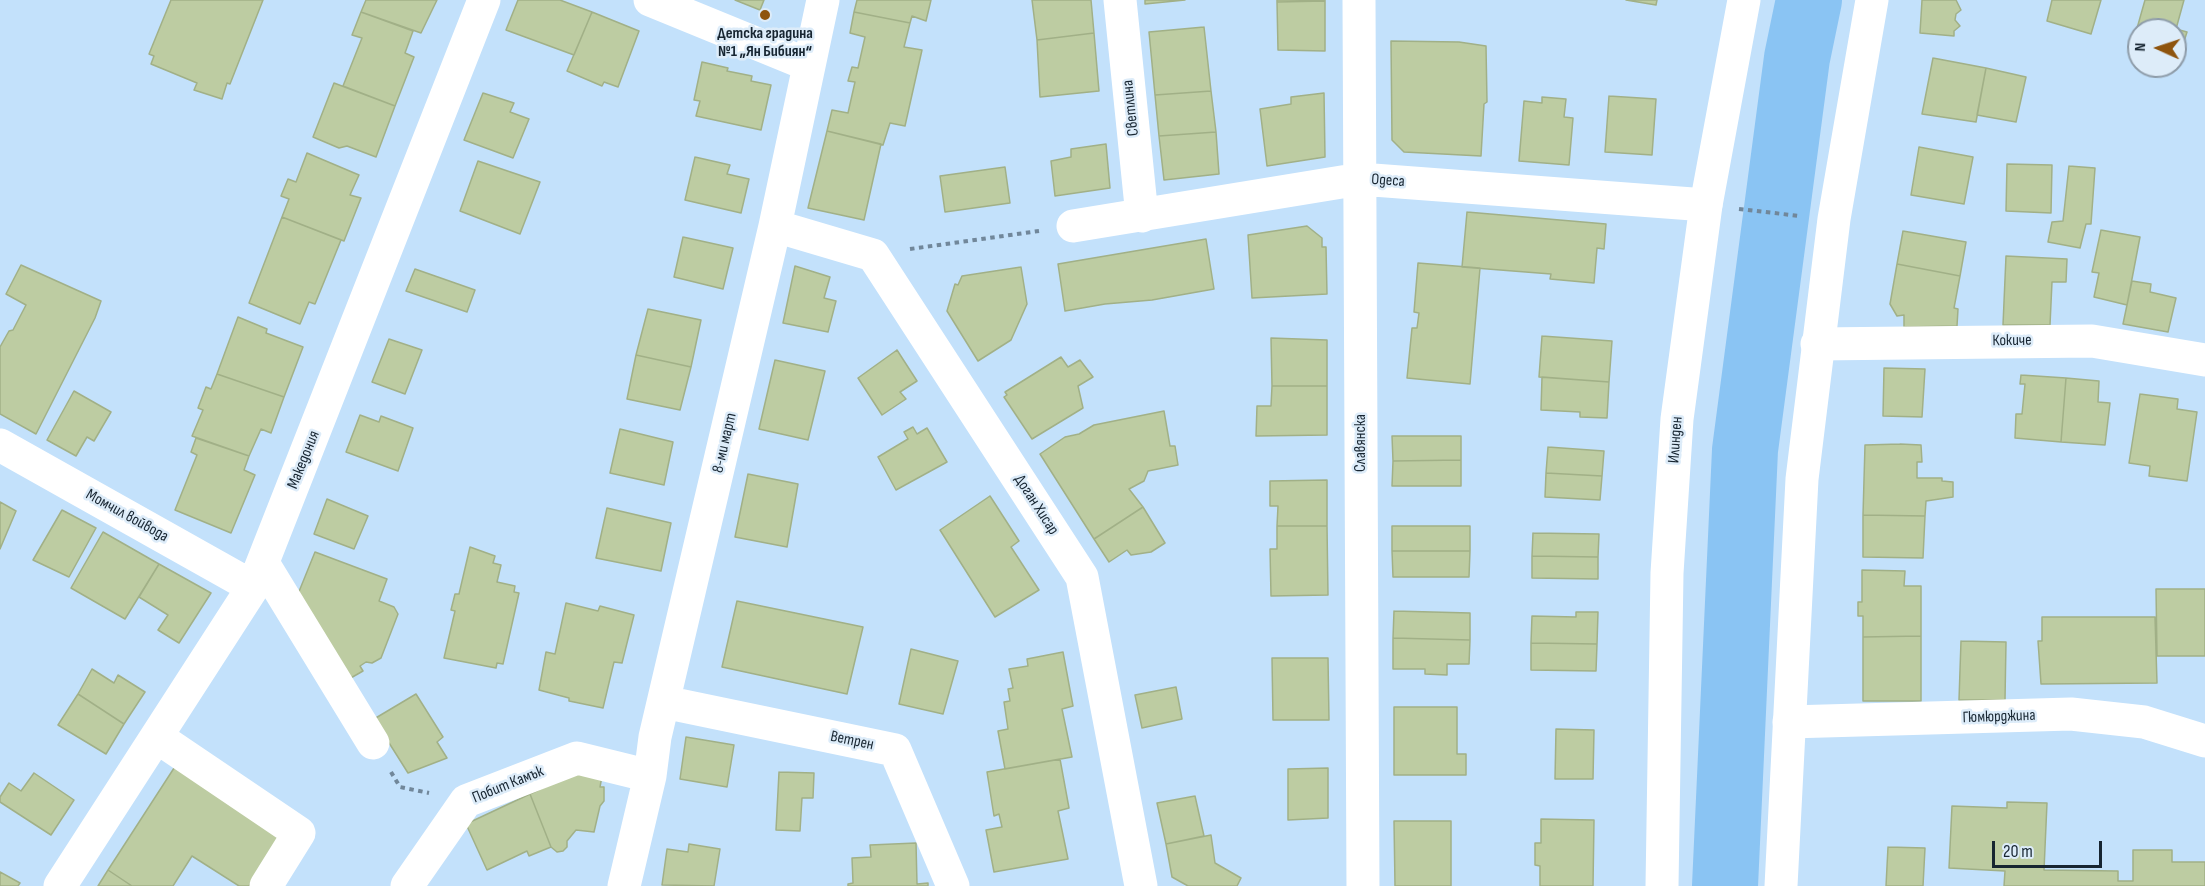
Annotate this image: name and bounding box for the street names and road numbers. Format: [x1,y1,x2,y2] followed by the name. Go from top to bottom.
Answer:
[1119,79,1143,137] street label: Светлина
[1371,170,1405,192] street label: Одеса
[1992,331,2032,351] street label: Кокиче
[709,411,741,475] street label: 8-ми март
[1351,414,1371,472] street label: Славянска
[1665,416,1687,464] street label: Илинден
[284,428,324,492] street label: Македония
[1009,471,1063,539] street label: Доган Хисар
[82,485,172,547] street label: Момчил войвода
[1962,706,2036,728] street label: Гюмюрджина
[829,727,875,755] street label: Ветрен
[470,762,546,808] street label: Побит Камък

